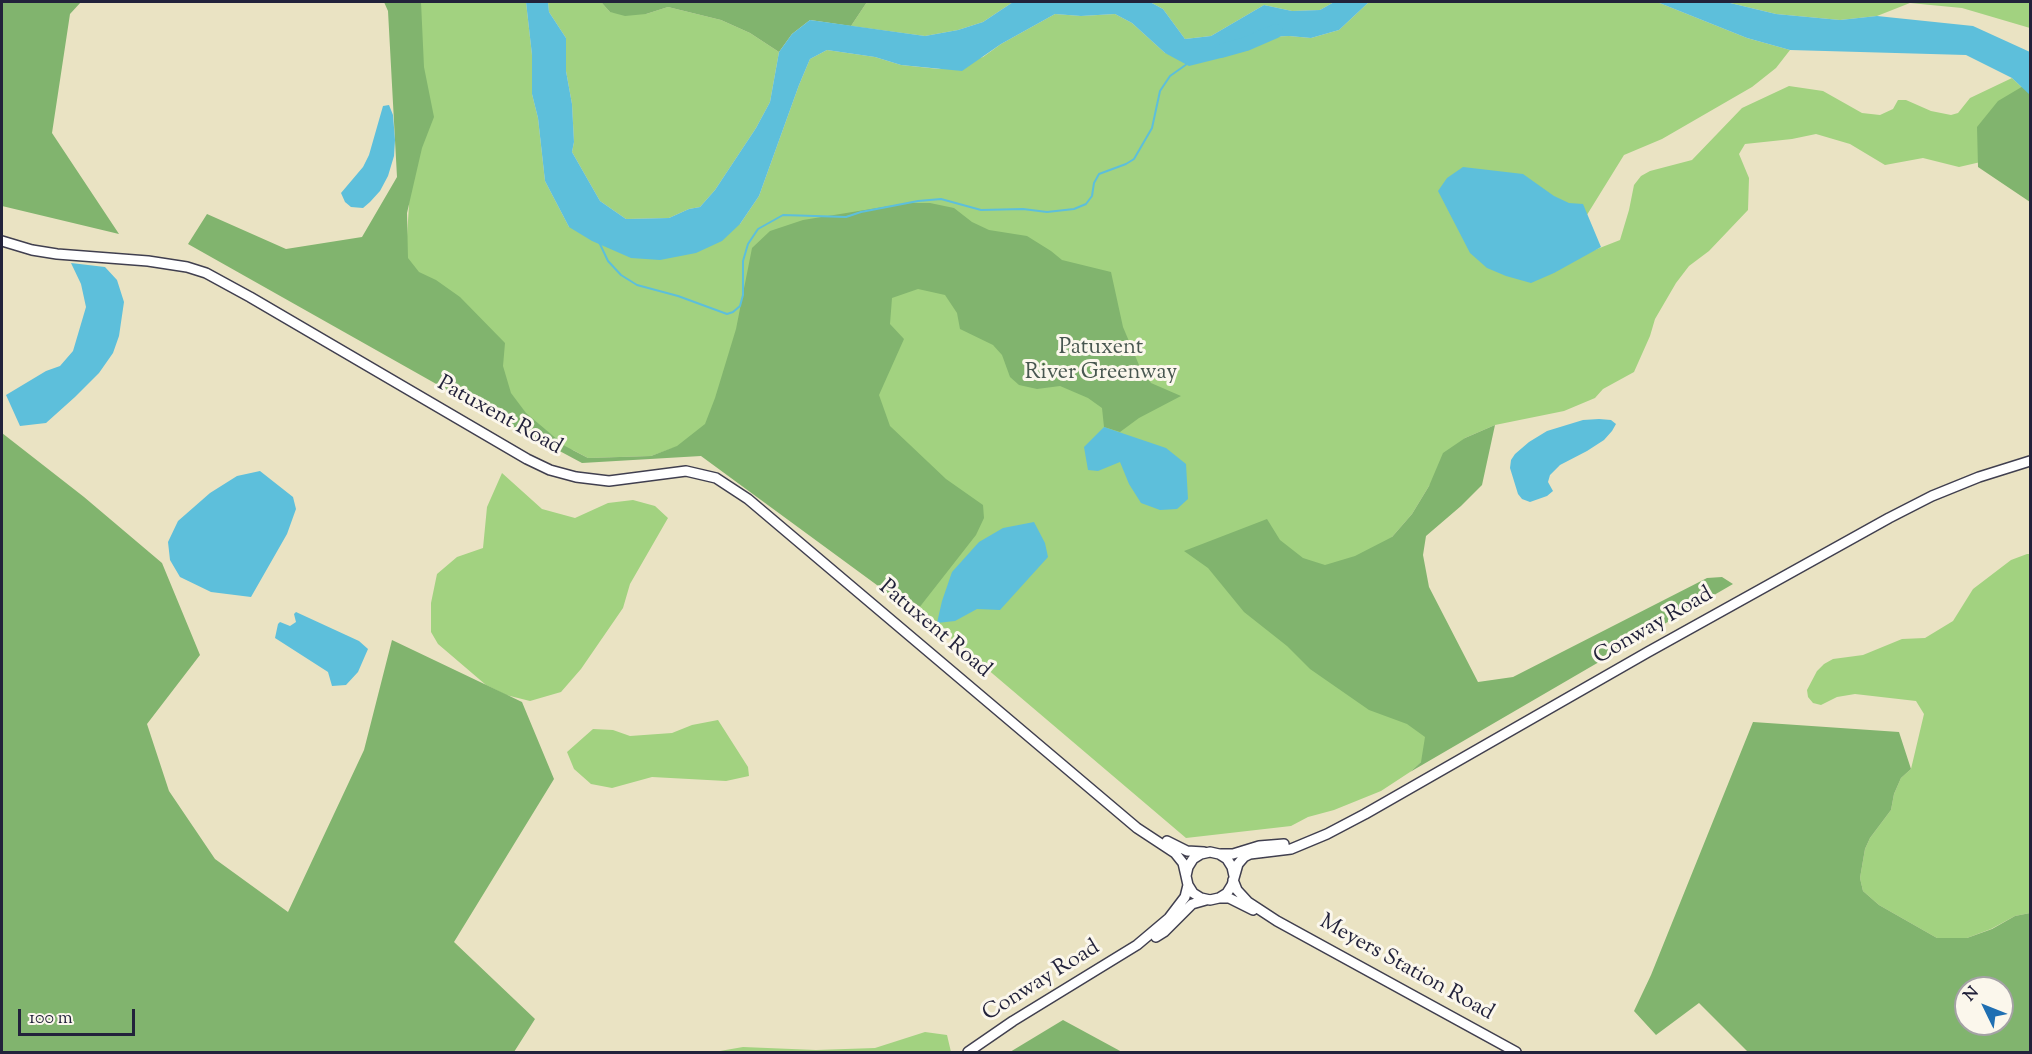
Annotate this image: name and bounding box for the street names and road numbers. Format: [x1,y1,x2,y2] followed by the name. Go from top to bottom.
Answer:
[432,372,566,462] street label: Patuxent Road
[872,575,996,685] street label: Patuxent Road
[1590,582,1718,672] street label: Conway Road
[1314,910,1498,1028] street label: Meyers Station Road
[979,936,1105,1028] street label: Conway Road

